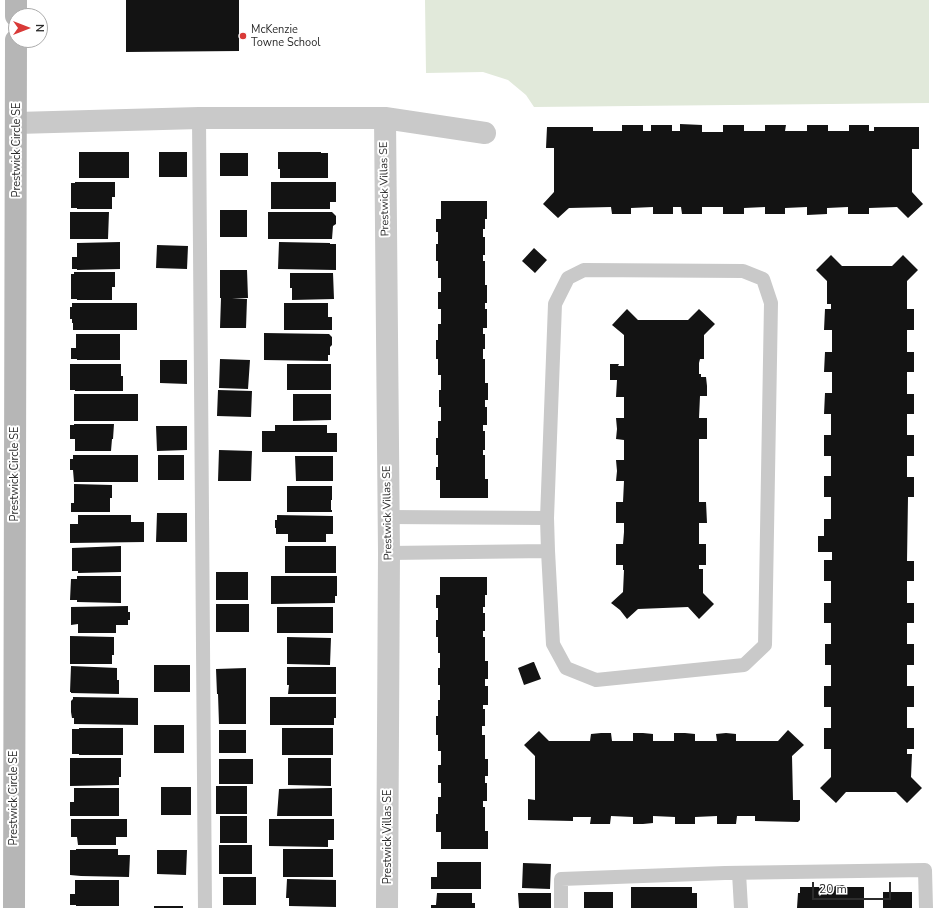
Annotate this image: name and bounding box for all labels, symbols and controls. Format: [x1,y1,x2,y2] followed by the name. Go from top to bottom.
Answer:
[8,8,48,48] north arrow
[251,23,321,49] place label: McKenzie Towne School
[32,24,47,32] text: N
[238,31,248,41] marker: McKenzie Towne School
[10,103,24,197] street label: Prestwick Circle SE
[378,142,392,236] street label: Prestwick Villas SE
[8,427,22,521] street label: Prestwick Circle SE
[381,466,395,560] street label: Prestwick Villas SE
[7,751,21,845] street label: Prestwick Circle SE
[381,790,395,884] street label: Prestwick Villas SE
[814,874,893,900] scale bar
[819,881,847,897] text: 20 m

